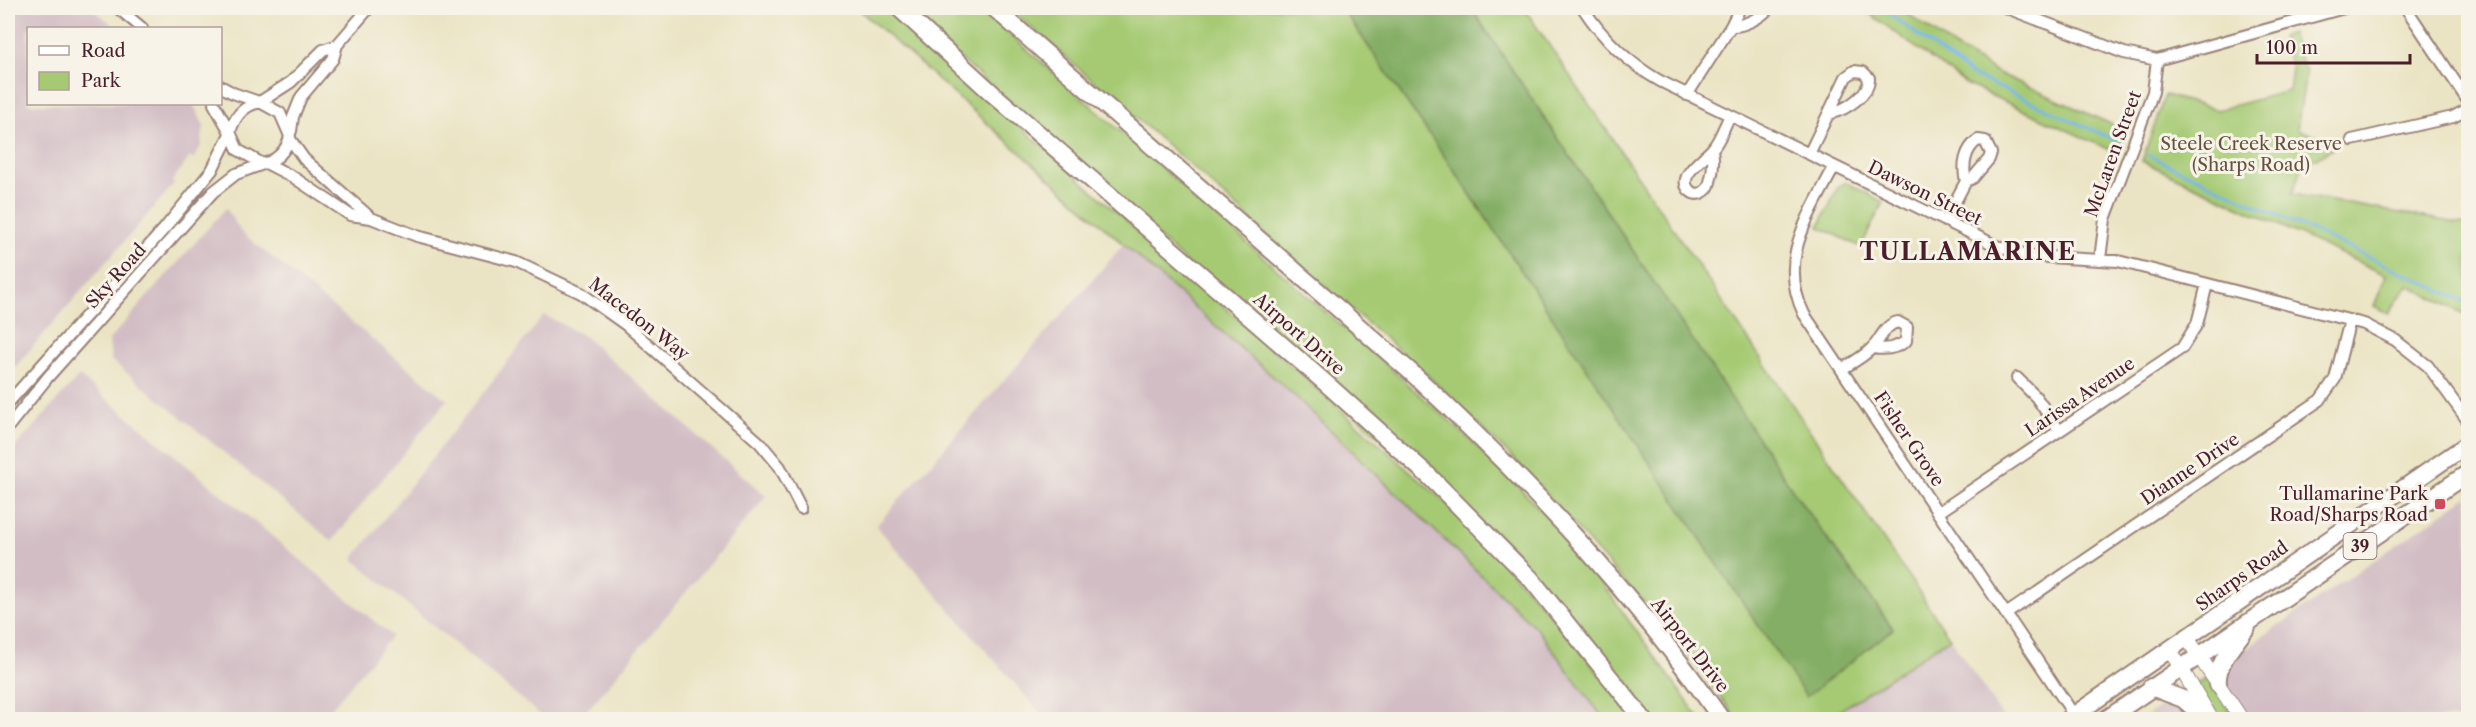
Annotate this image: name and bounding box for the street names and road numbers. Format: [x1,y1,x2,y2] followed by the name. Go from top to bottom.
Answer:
[2080,87,2146,220] street label: McLaren Street
[1864,156,1986,230] street label: Dawson Street
[81,239,151,313] street label: Sky Road
[584,273,694,366] street label: Macedon Way
[1248,288,1349,380] street label: Airport Drive
[2021,352,2139,442] street label: Larissa Avenue
[1869,387,1949,491] street label: Fisher Grove
[2137,428,2243,510] street label: Dianne Drive
[2344,533,2376,559] road number: 39
[2192,536,2292,616] street label: Sharps Road
[1646,593,1734,697] street label: Airport Drive

